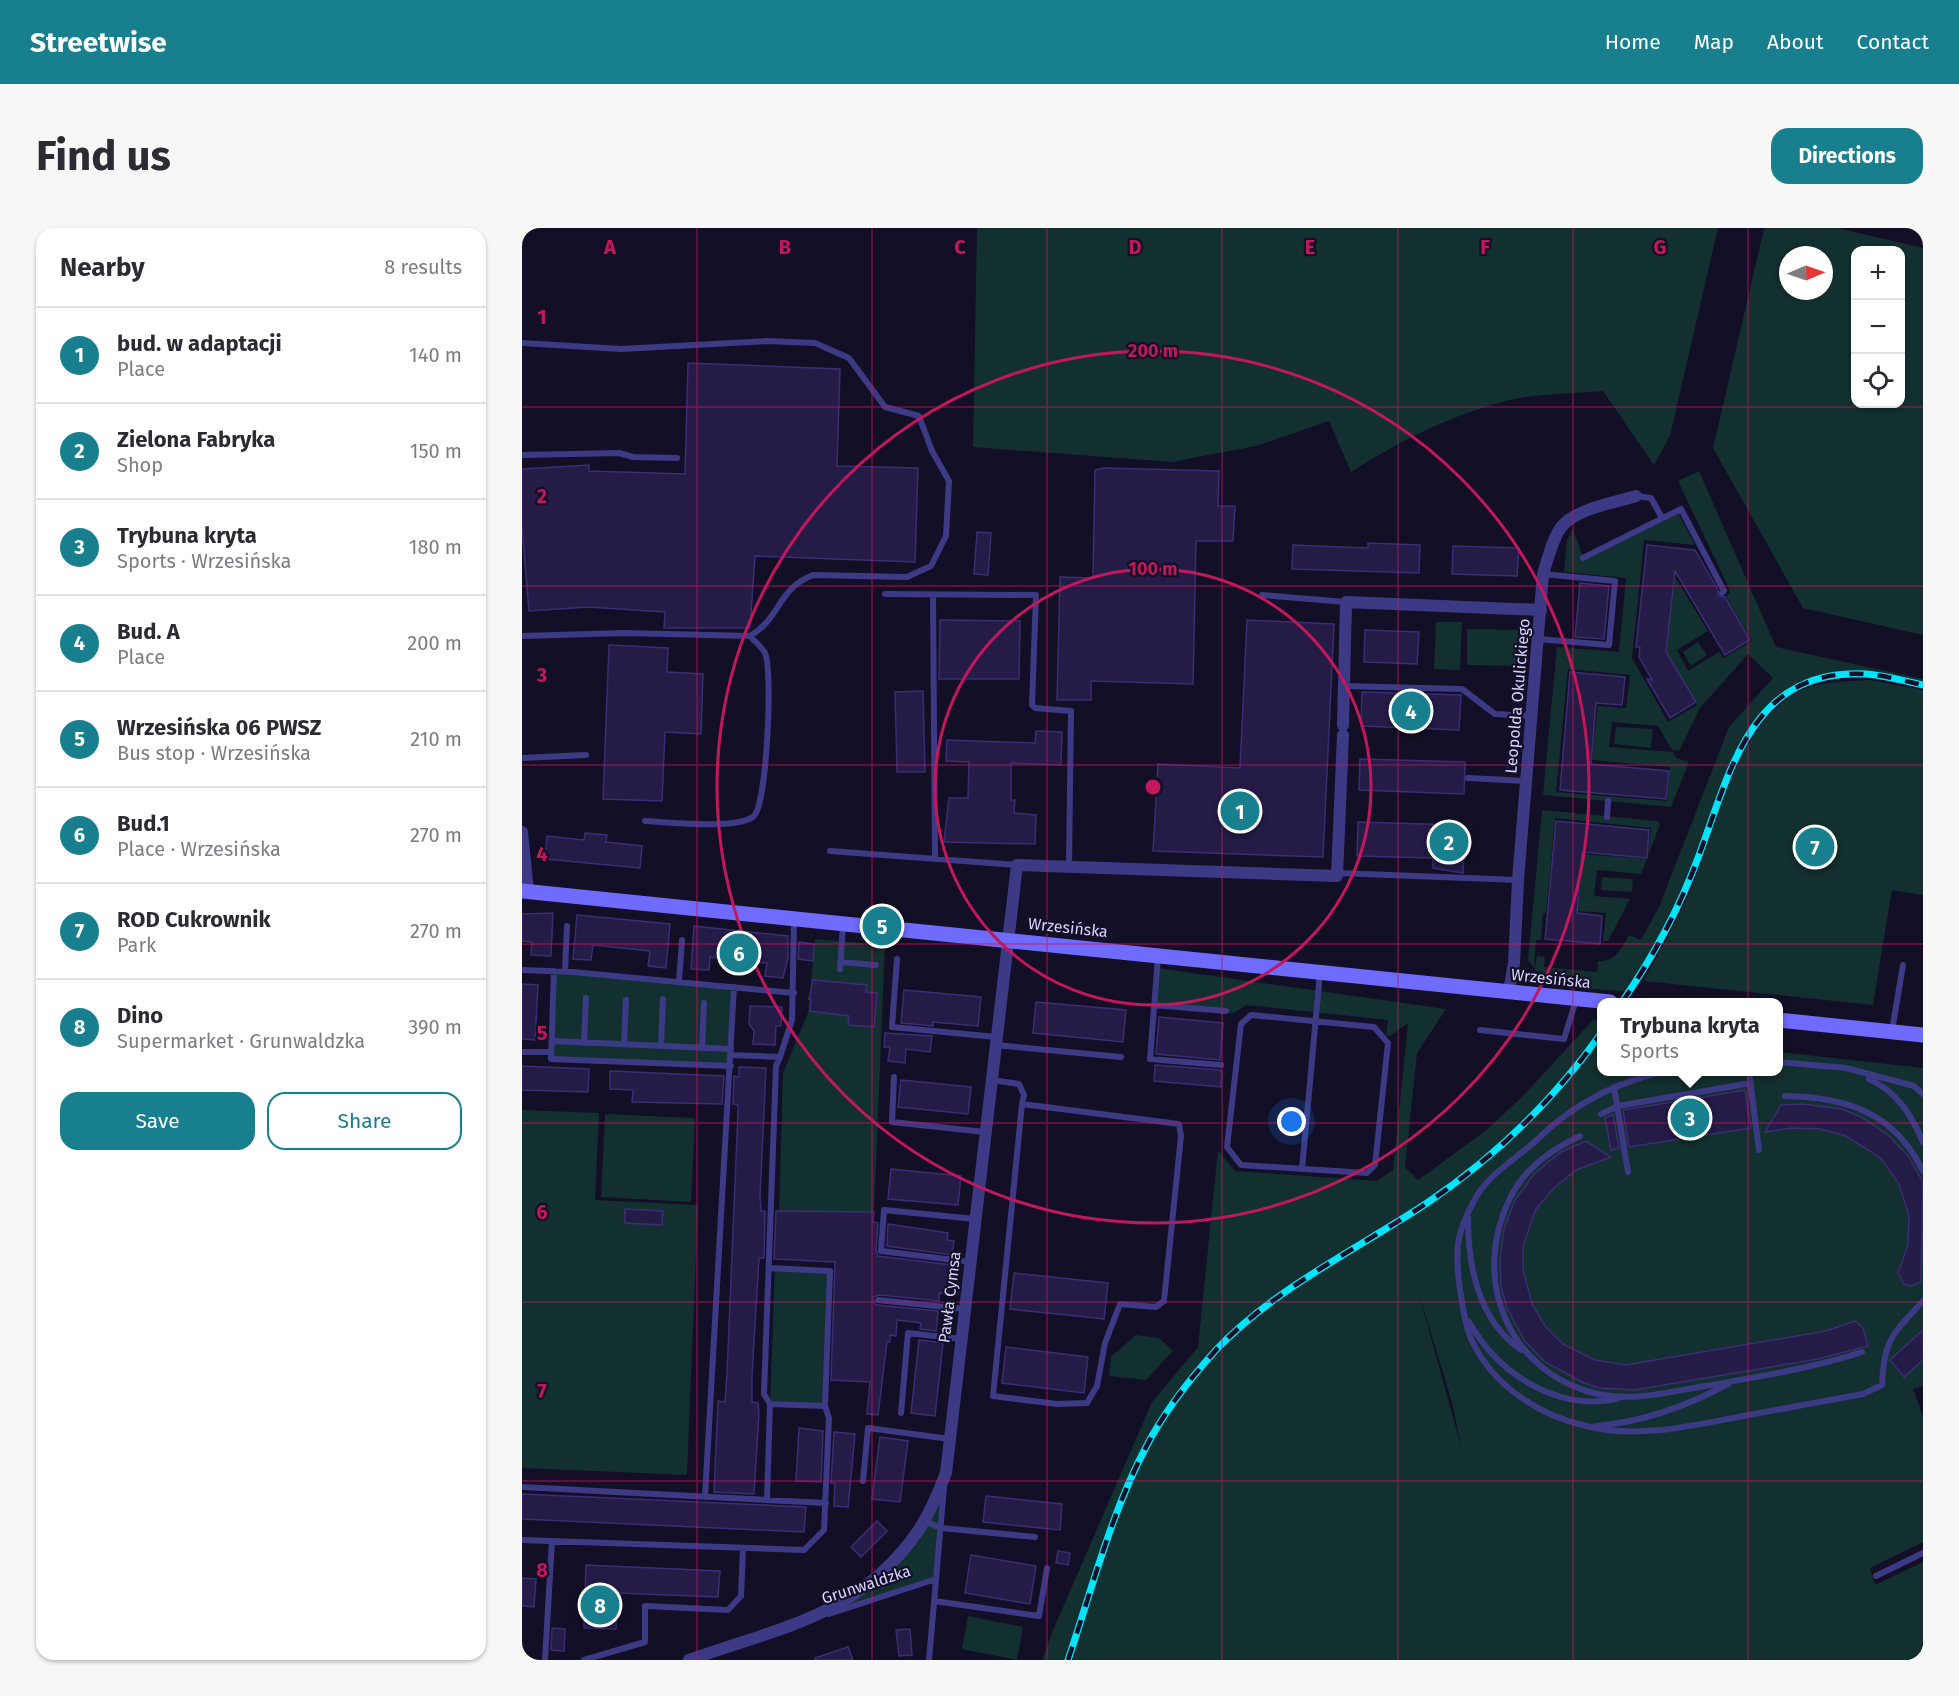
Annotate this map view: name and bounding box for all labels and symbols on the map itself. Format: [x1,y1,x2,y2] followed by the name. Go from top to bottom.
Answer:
[603,235,617,259] text: A
[779,235,791,259] text: B
[954,235,966,259] text: C
[1128,235,1142,259] text: D
[1305,235,1315,259] text: E
[1480,235,1490,259] text: F
[1654,235,1666,259] text: G
[1779,246,1833,300] north arrow
[537,305,547,329] text: 1
[1128,340,1178,362] text: 200 m
[537,484,547,508] text: 2
[1129,558,1177,580] text: 100 m
[1501,618,1534,774] street label: Leopolda Okulickiego
[536,663,547,687] text: 3
[1392,688,1430,734] pin: 4
[1143,777,1163,797] centre of rings
[1220,788,1260,834] pin: 1
[1430,820,1468,864] pin: 2
[1796,824,1834,870] pin: 7
[536,842,548,866] text: 4
[862,904,902,948] pin: 5
[1027,914,1109,941] street label: Wrzesińska
[720,930,758,976] pin: 6
[1510,965,1592,992] street label: Wrzesińska
[537,1021,548,1045] text: 5
[1670,1096,1710,1140] pin: 3
[1277,1107,1306,1136] your location
[536,1200,548,1224] text: 6
[934,1250,965,1344] street label: Pawła Cymsa
[537,1379,547,1403] text: 7
[536,1558,548,1582] text: 8
[819,1561,913,1608] street label: Grunwaldzka
[580,1582,620,1628] pin: 8

